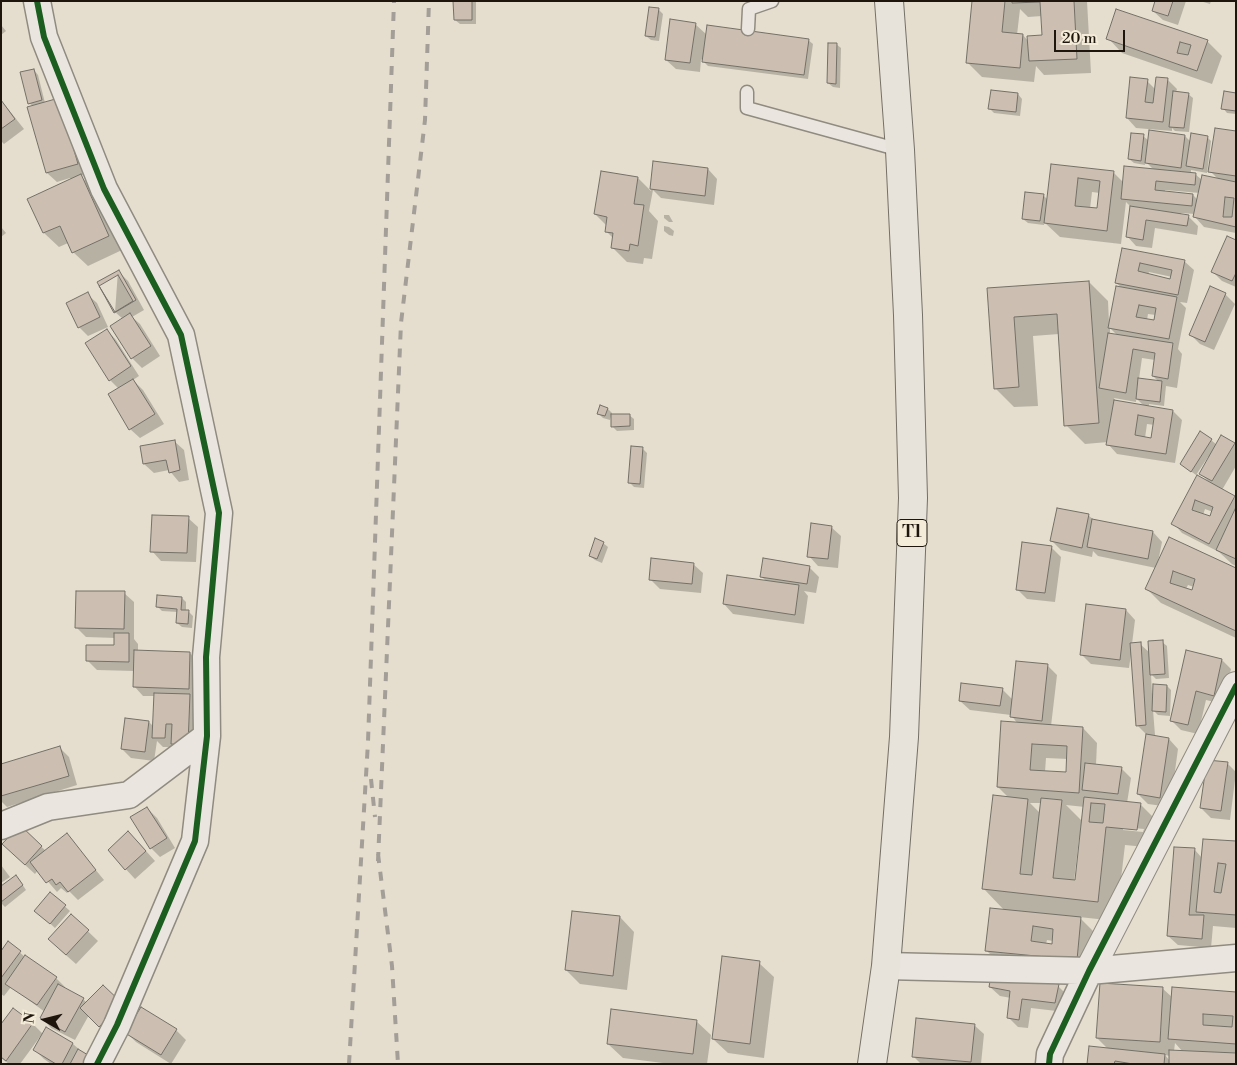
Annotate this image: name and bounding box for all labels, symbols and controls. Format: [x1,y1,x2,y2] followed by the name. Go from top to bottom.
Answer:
[1057,20,1128,52] scale bar
[1062,29,1097,48] text: 20 m
[897,520,927,546] road number: T1
[20,995,70,1045] north arrow
[20,1011,40,1025] text: N

